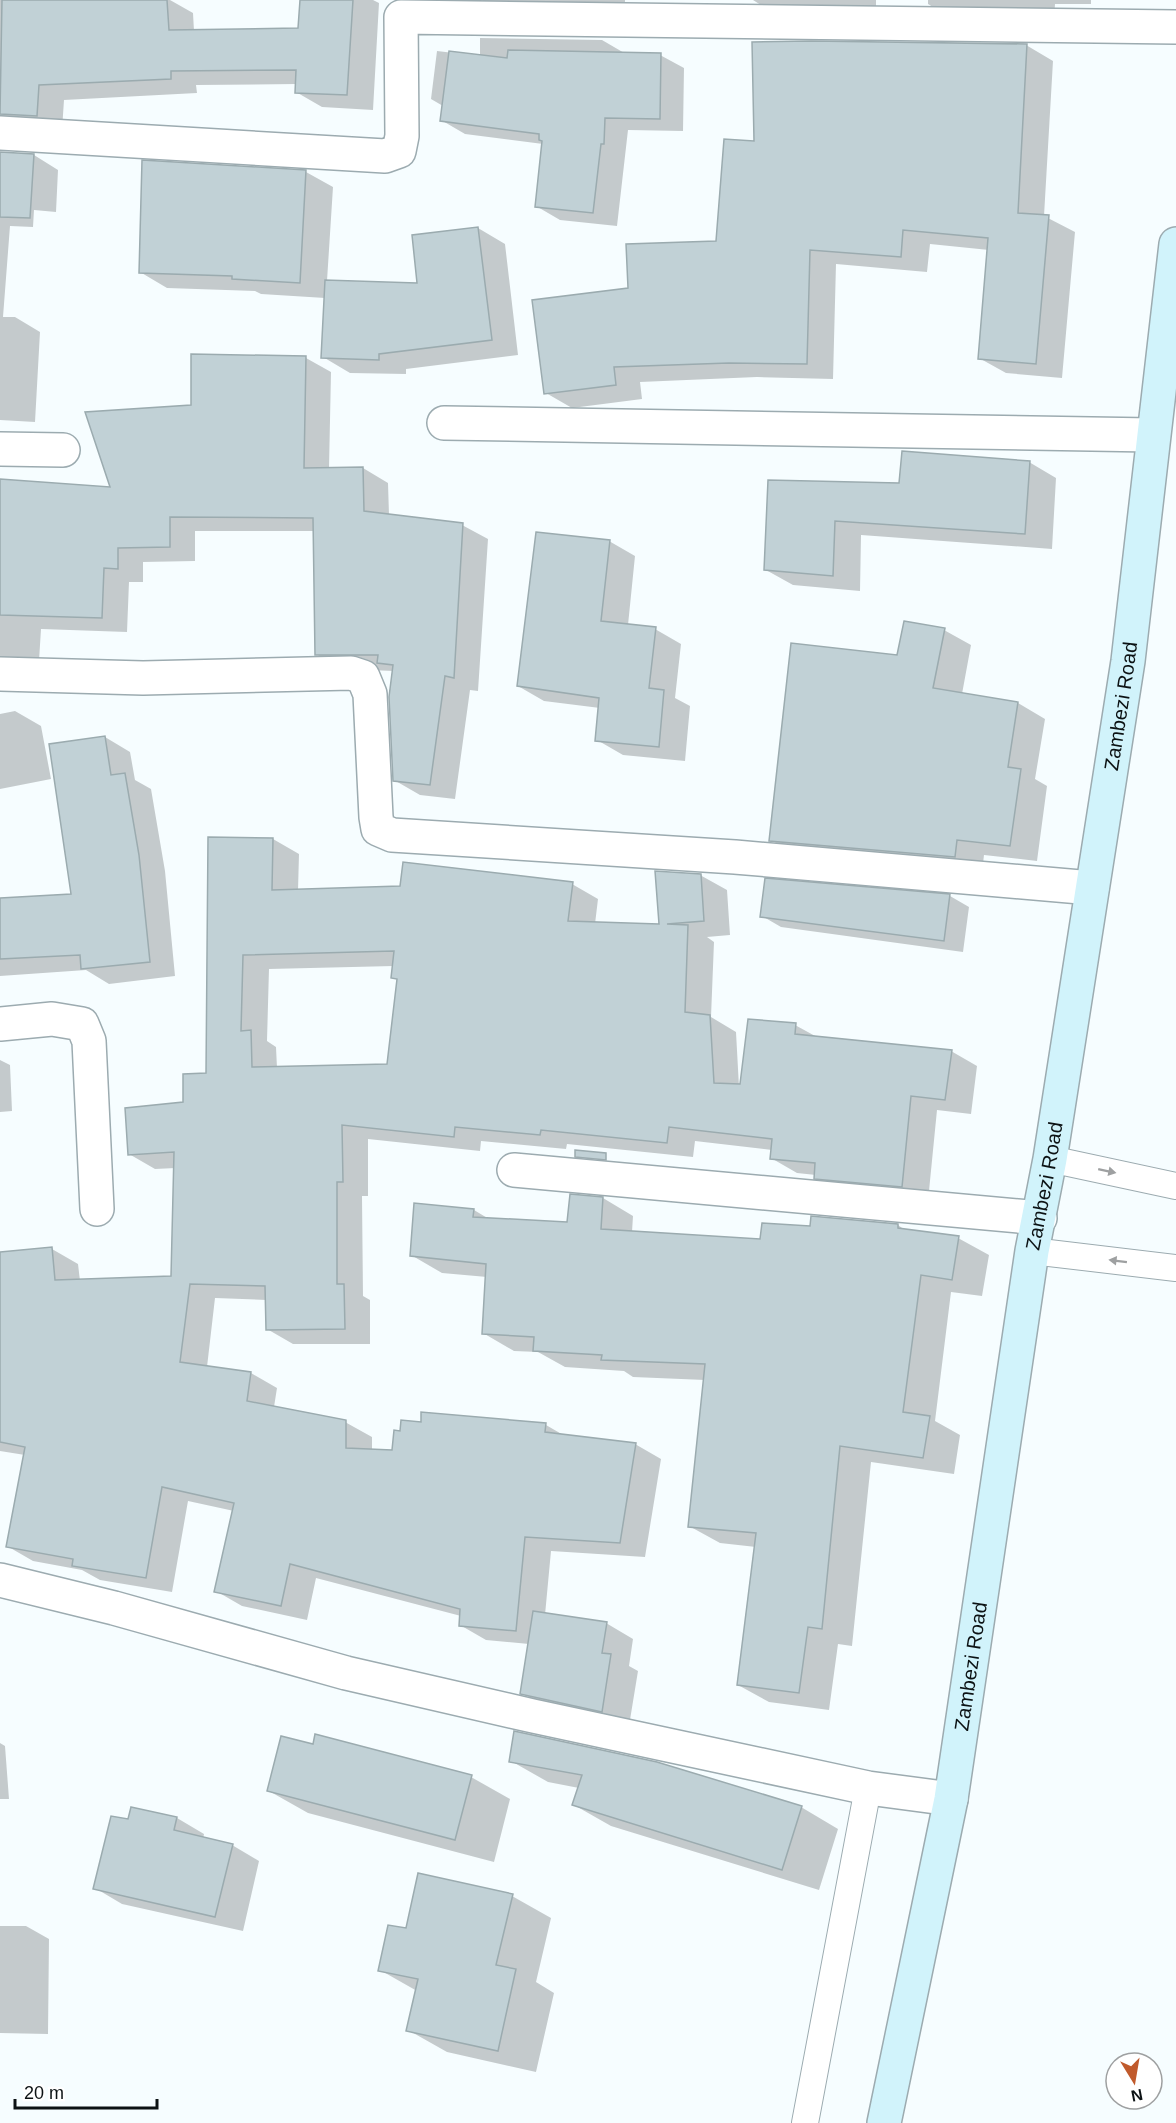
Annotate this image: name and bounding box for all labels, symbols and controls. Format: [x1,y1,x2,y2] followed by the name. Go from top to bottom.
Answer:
[1100,640,1141,772] street label: Zambezi Road
[1021,1120,1067,1252] street label: Zambezi Road
[1098,1167,1117,1177] one-way arrow
[1108,1257,1127,1266] one-way arrow
[950,1600,991,1732] street label: Zambezi Road
[1104,2051,1164,2111] north arrow
[15,2072,158,2110] scale bar
[24,2083,64,2103] text: 20 m
[1129,2086,1144,2105] text: N

